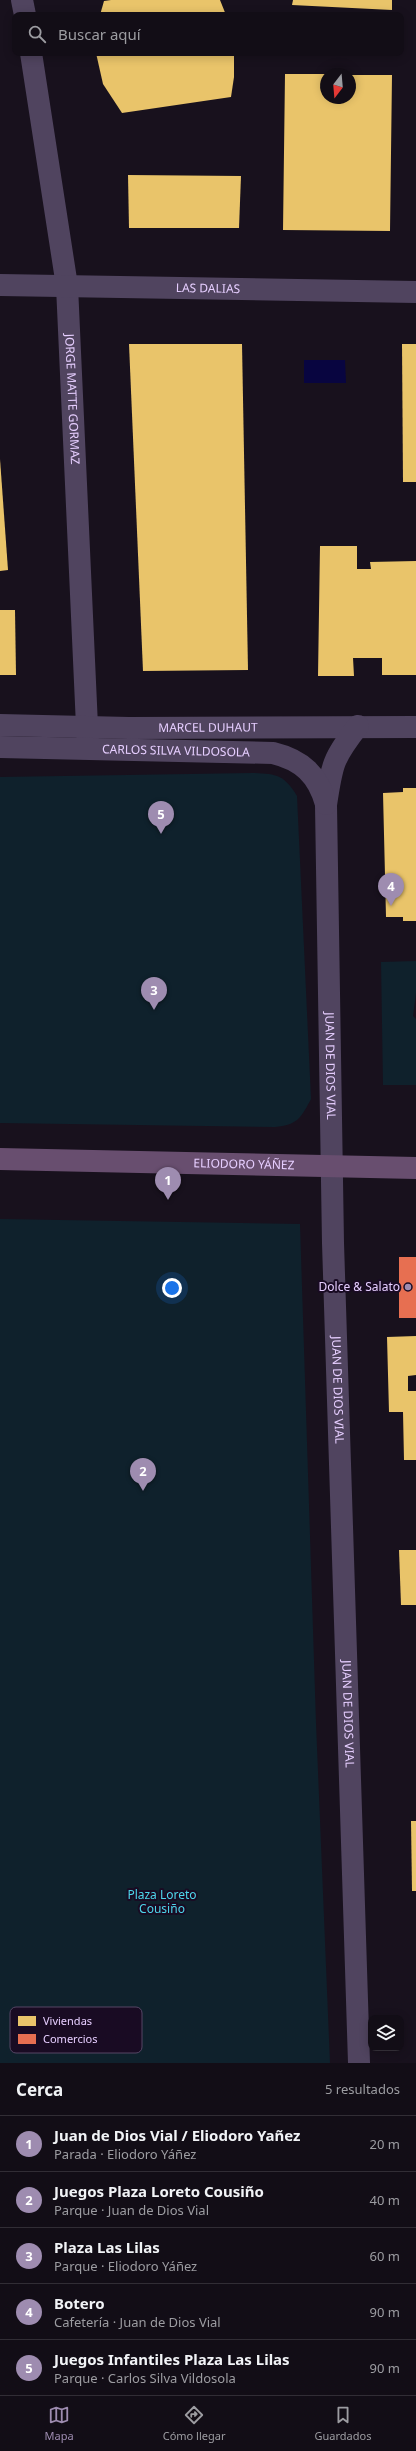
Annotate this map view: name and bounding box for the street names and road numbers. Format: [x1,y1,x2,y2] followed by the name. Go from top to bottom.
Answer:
[176,279,241,297] street label: LAS DALIAS
[61,332,84,465] street label: JORGE MATTE GORMAZ
[158,719,258,736] street label: MARCEL DUHAUT
[102,740,250,760] street label: CARLOS SILVA VILDOSOLA
[321,1011,340,1120] street label: JUAN DE DIOS VIAL
[193,1154,295,1173] street label: ELIODORO YÁÑEZ
[328,1335,348,1444] street label: JUAN DE DIOS VIAL
[338,1659,359,1768] street label: JUAN DE DIOS VIAL

